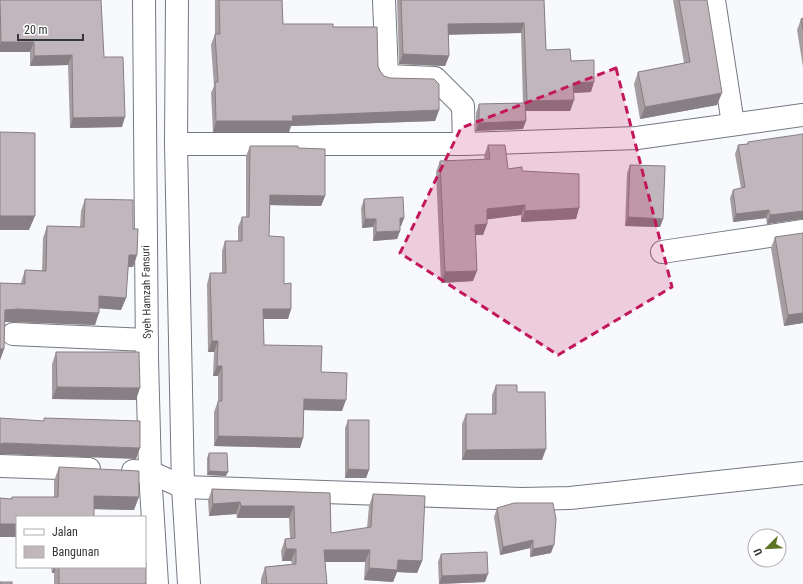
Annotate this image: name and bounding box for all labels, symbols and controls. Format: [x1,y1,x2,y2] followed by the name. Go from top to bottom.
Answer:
[18,16,83,42] scale bar
[24,23,48,37] text: 20 m
[139,245,154,339] street label: Syeh Hamzah Fansuri
[16,516,146,568] legend
[52,525,78,539] text: Jalan
[747,528,787,568] north arrow
[52,545,99,559] text: Bangunan
[751,546,766,557] text: U

